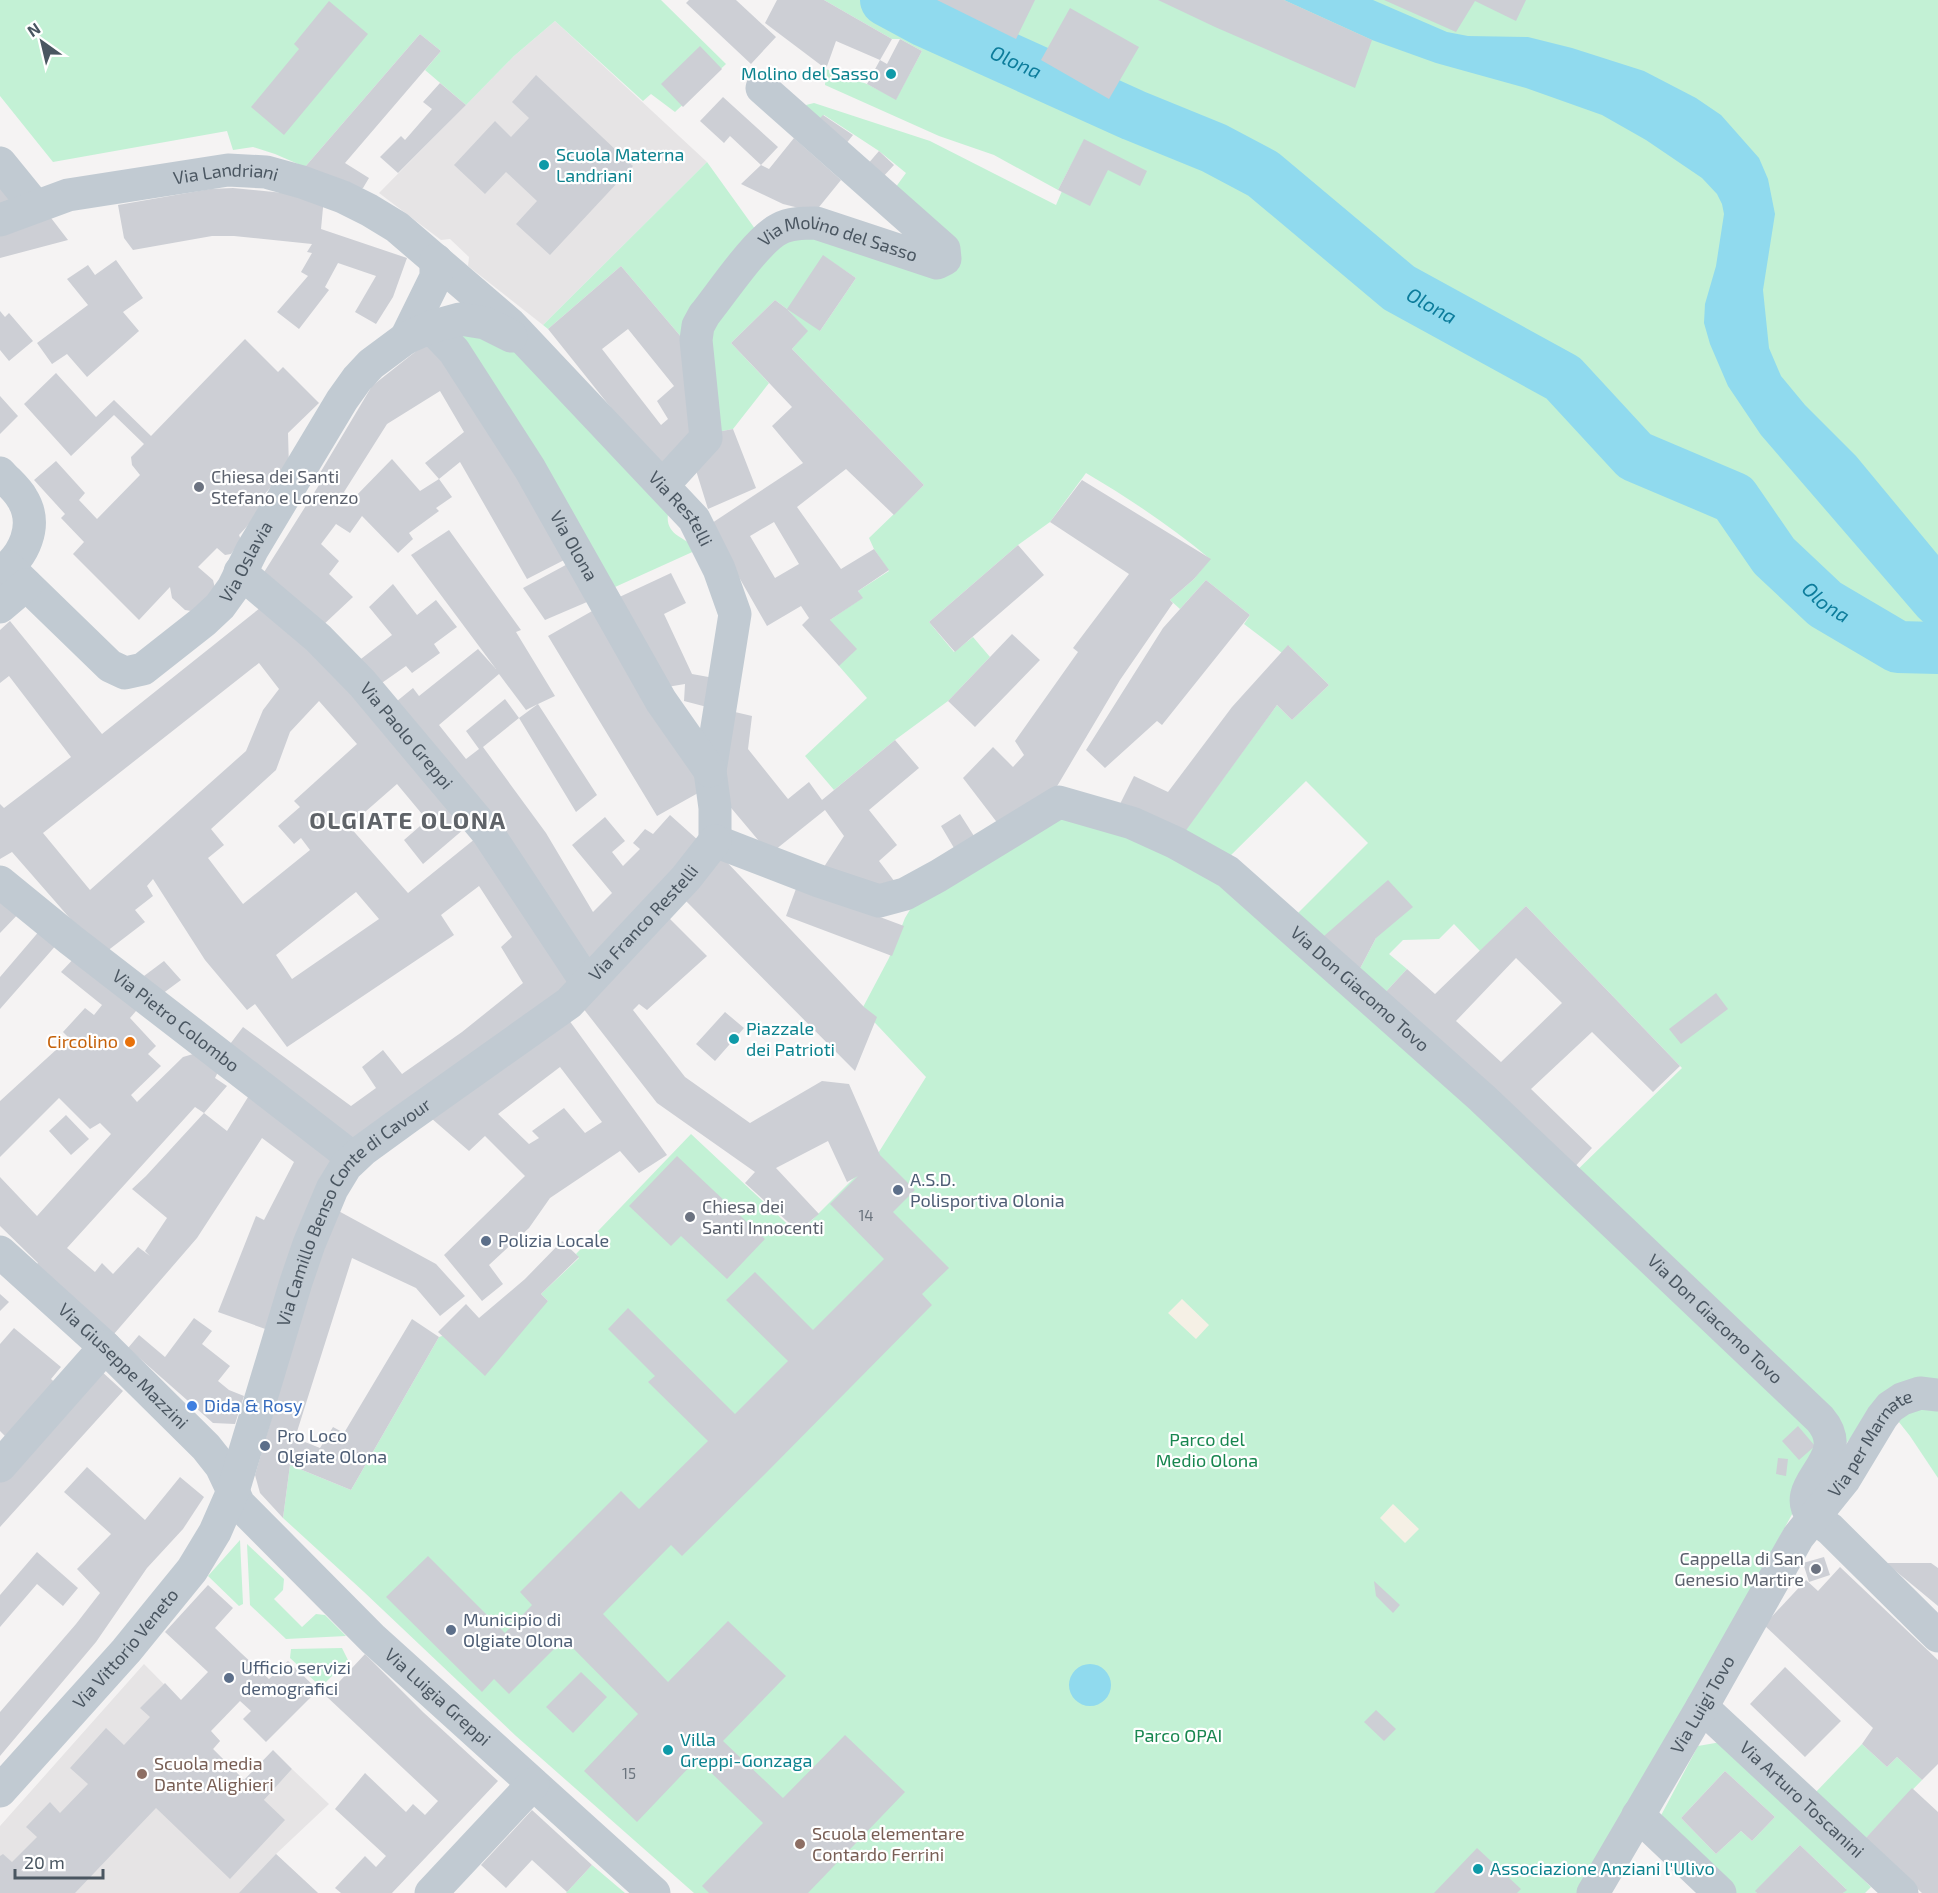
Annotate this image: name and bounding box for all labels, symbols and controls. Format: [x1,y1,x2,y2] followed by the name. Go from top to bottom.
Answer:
[12,12,72,72] north arrow
[23,18,43,40] text: N
[987,39,1046,83] water label: Olona
[741,62,879,84] place label: Molino del Sasso
[884,67,898,81] marker: Molino del Sasso
[556,143,684,186] place label: Scuola Materna Landriani
[172,158,281,188] street label: Via Landriani
[537,158,551,172] marker: Scuola Materna Landriani
[753,211,921,266] street label: Via Molino del Sasso
[1403,282,1461,328] water label: Olona
[211,465,359,508] place label: Chiesa dei Santi Stefano e Lorenzo
[644,466,718,550] street label: Via Restelli
[192,480,206,494] marker: Chiesa dei Santi Stefano e Lorenzo
[546,506,603,585] street label: Via Olona
[214,517,277,607] street label: Via Oslavia
[1798,576,1854,627] water label: Olona
[356,677,458,793] street label: Via Paolo Greppi
[309,805,507,834] district label: OLGIATE OLONA
[584,860,702,985] street label: Via Franco Restelli
[1286,921,1434,1056] street label: Via Don Giacomo Tovo
[108,964,244,1076] street label: Via Pietro Colombo
[746,1017,835,1060] place label: Piazzale dei Patrioti
[47,1030,118,1052] place label: Circolino
[727,1032,741,1046] marker: Piazzale dei Patrioti
[123,1035,137,1049] marker: Circolino
[271,1093,435,1329] street label: Via Camillo Benso Conte di Cavour
[910,1168,1065,1211] place label: A.S.D. Polisportiva Olonia
[891,1183,905,1197] marker: A.S.D. Polisportiva Olonia
[702,1195,824,1238] place label: Chiesa dei Santi Innocenti
[858,1206,874,1224] house number: 14
[683,1210,697,1224] marker: Chiesa dei Santi Innocenti
[498,1229,609,1251] place label: Polizia Locale
[479,1234,493,1248] marker: Polizia Locale
[1643,1249,1788,1388] street label: Via Don Giacomo Tovo
[54,1298,193,1433] street label: Via Giuseppe Mazzini
[1823,1384,1915,1501] street label: Via per Marnate
[204,1394,303,1416] place label: Dida & Rosy
[185,1399,199,1413] marker: Dida & Rosy
[277,1424,387,1467] place label: Pro Loco Olgiate Olona
[1156,1428,1258,1471] park label: Parco del Medio Olona
[258,1439,272,1453] marker: Pro Loco Olgiate Olona
[1674,1547,1804,1590] place label: Cappella di San Genesio Martire
[1809,1562,1823,1576] marker: Cappella di San Genesio Martire
[68,1584,182,1713] street label: Via Vittorio Veneto
[463,1608,573,1651] place label: Municipio di Olgiate Olona
[444,1623,458,1637] marker: Municipio di Olgiate Olona
[381,1643,496,1750] street label: Via Luigia Greppi
[1665,1651,1739,1757] street label: Via Luigi Tovo
[241,1656,351,1699] place label: Ufficio servizi demografici
[222,1671,236,1685] marker: Ufficio servizi demografici
[1134,1724,1222,1746] park label: Parco OPAI
[680,1728,812,1771] place label: Villa Greppi-Gonzaga
[1736,1736,1869,1862] street label: Via Arturo Toscanini
[661,1743,675,1757] marker: Villa Greppi-Gonzaga
[154,1752,274,1795] place label: Scuola media Dante Alighieri
[622,1764,636,1782] house number: 15
[135,1767,149,1781] marker: Scuola media Dante Alighieri
[812,1822,965,1865] place label: Scuola elementare Contardo Ferrini
[793,1837,807,1851] marker: Scuola elementare Contardo Ferrini
[15,1842,104,1880] scale bar
[24,1851,65,1873] text: 20 m
[1490,1857,1715,1879] place label: Associazione Anziani l'Ulivo
[1471,1862,1485,1876] marker: Associazione Anziani l'Ulivo

